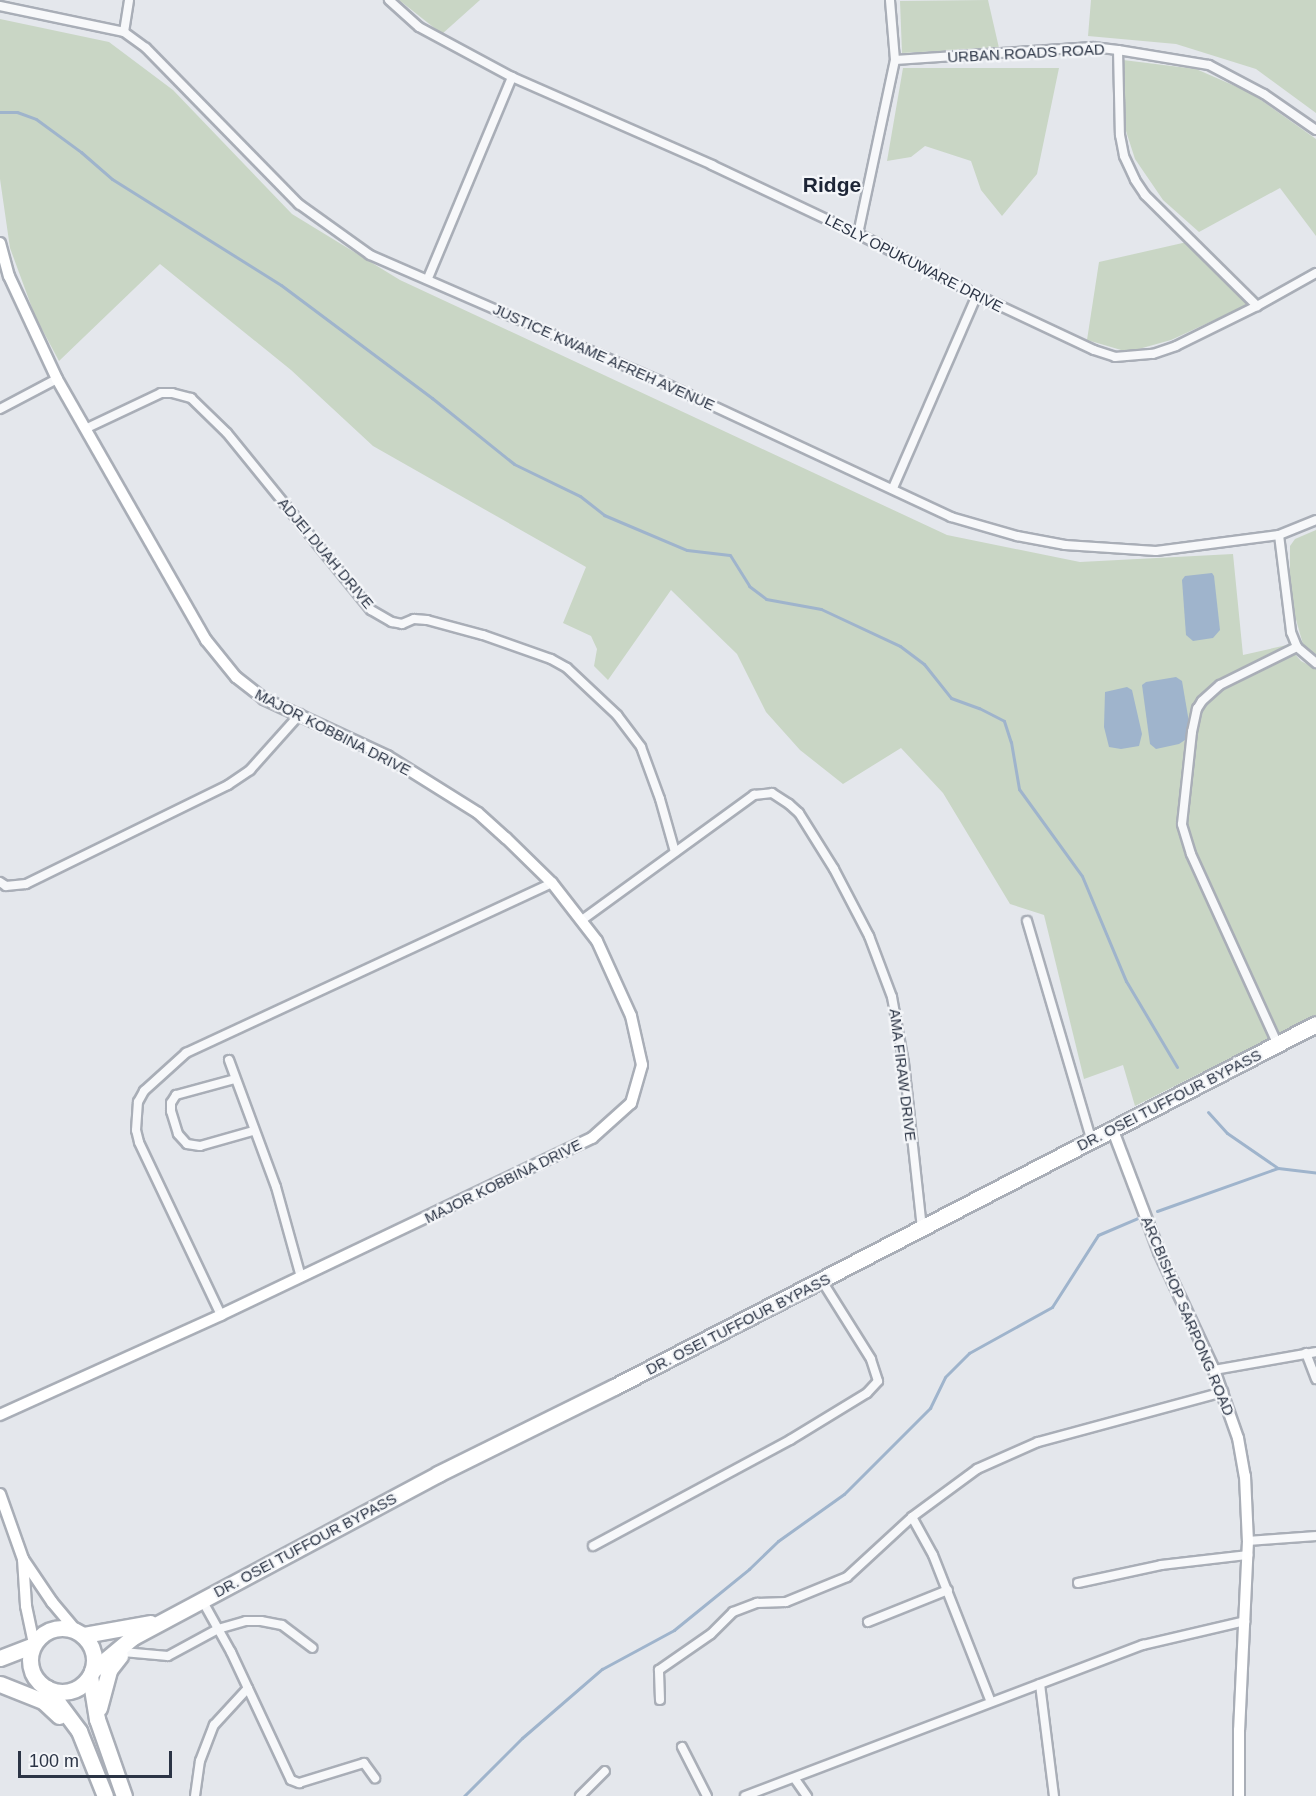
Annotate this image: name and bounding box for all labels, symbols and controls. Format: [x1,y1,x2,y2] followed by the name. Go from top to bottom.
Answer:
[947,40,1105,66] street label: URBAN ROADS ROAD
[803,172,861,198] district label: Ridge
[822,210,1006,316] street label: LESLY OPUKUWARE DRIVE
[490,299,718,415] street label: JUSTICE KWAME AFREH AVENUE
[274,494,378,612] street label: ADJEI DUAH DRIVE
[252,685,414,779] street label: MAJOR KOBBINA DRIVE
[886,1007,920,1143] street label: AMA FIRAW DRIVE
[1074,1046,1264,1154] street label: DR. OSEI TUFFOUR BYPASS
[421,1135,585,1227] street label: MAJOR KOBBINA DRIVE
[1138,1214,1238,1418] street label: ARCBISHOP SARPONG ROAD
[643,1270,833,1378] street label: DR. OSEI TUFFOUR BYPASS
[210,1489,400,1601] street label: DR. OSEI TUFFOUR BYPASS
[21,1739,176,1777] scale bar
[29,1751,79,1771] text: 100 m

